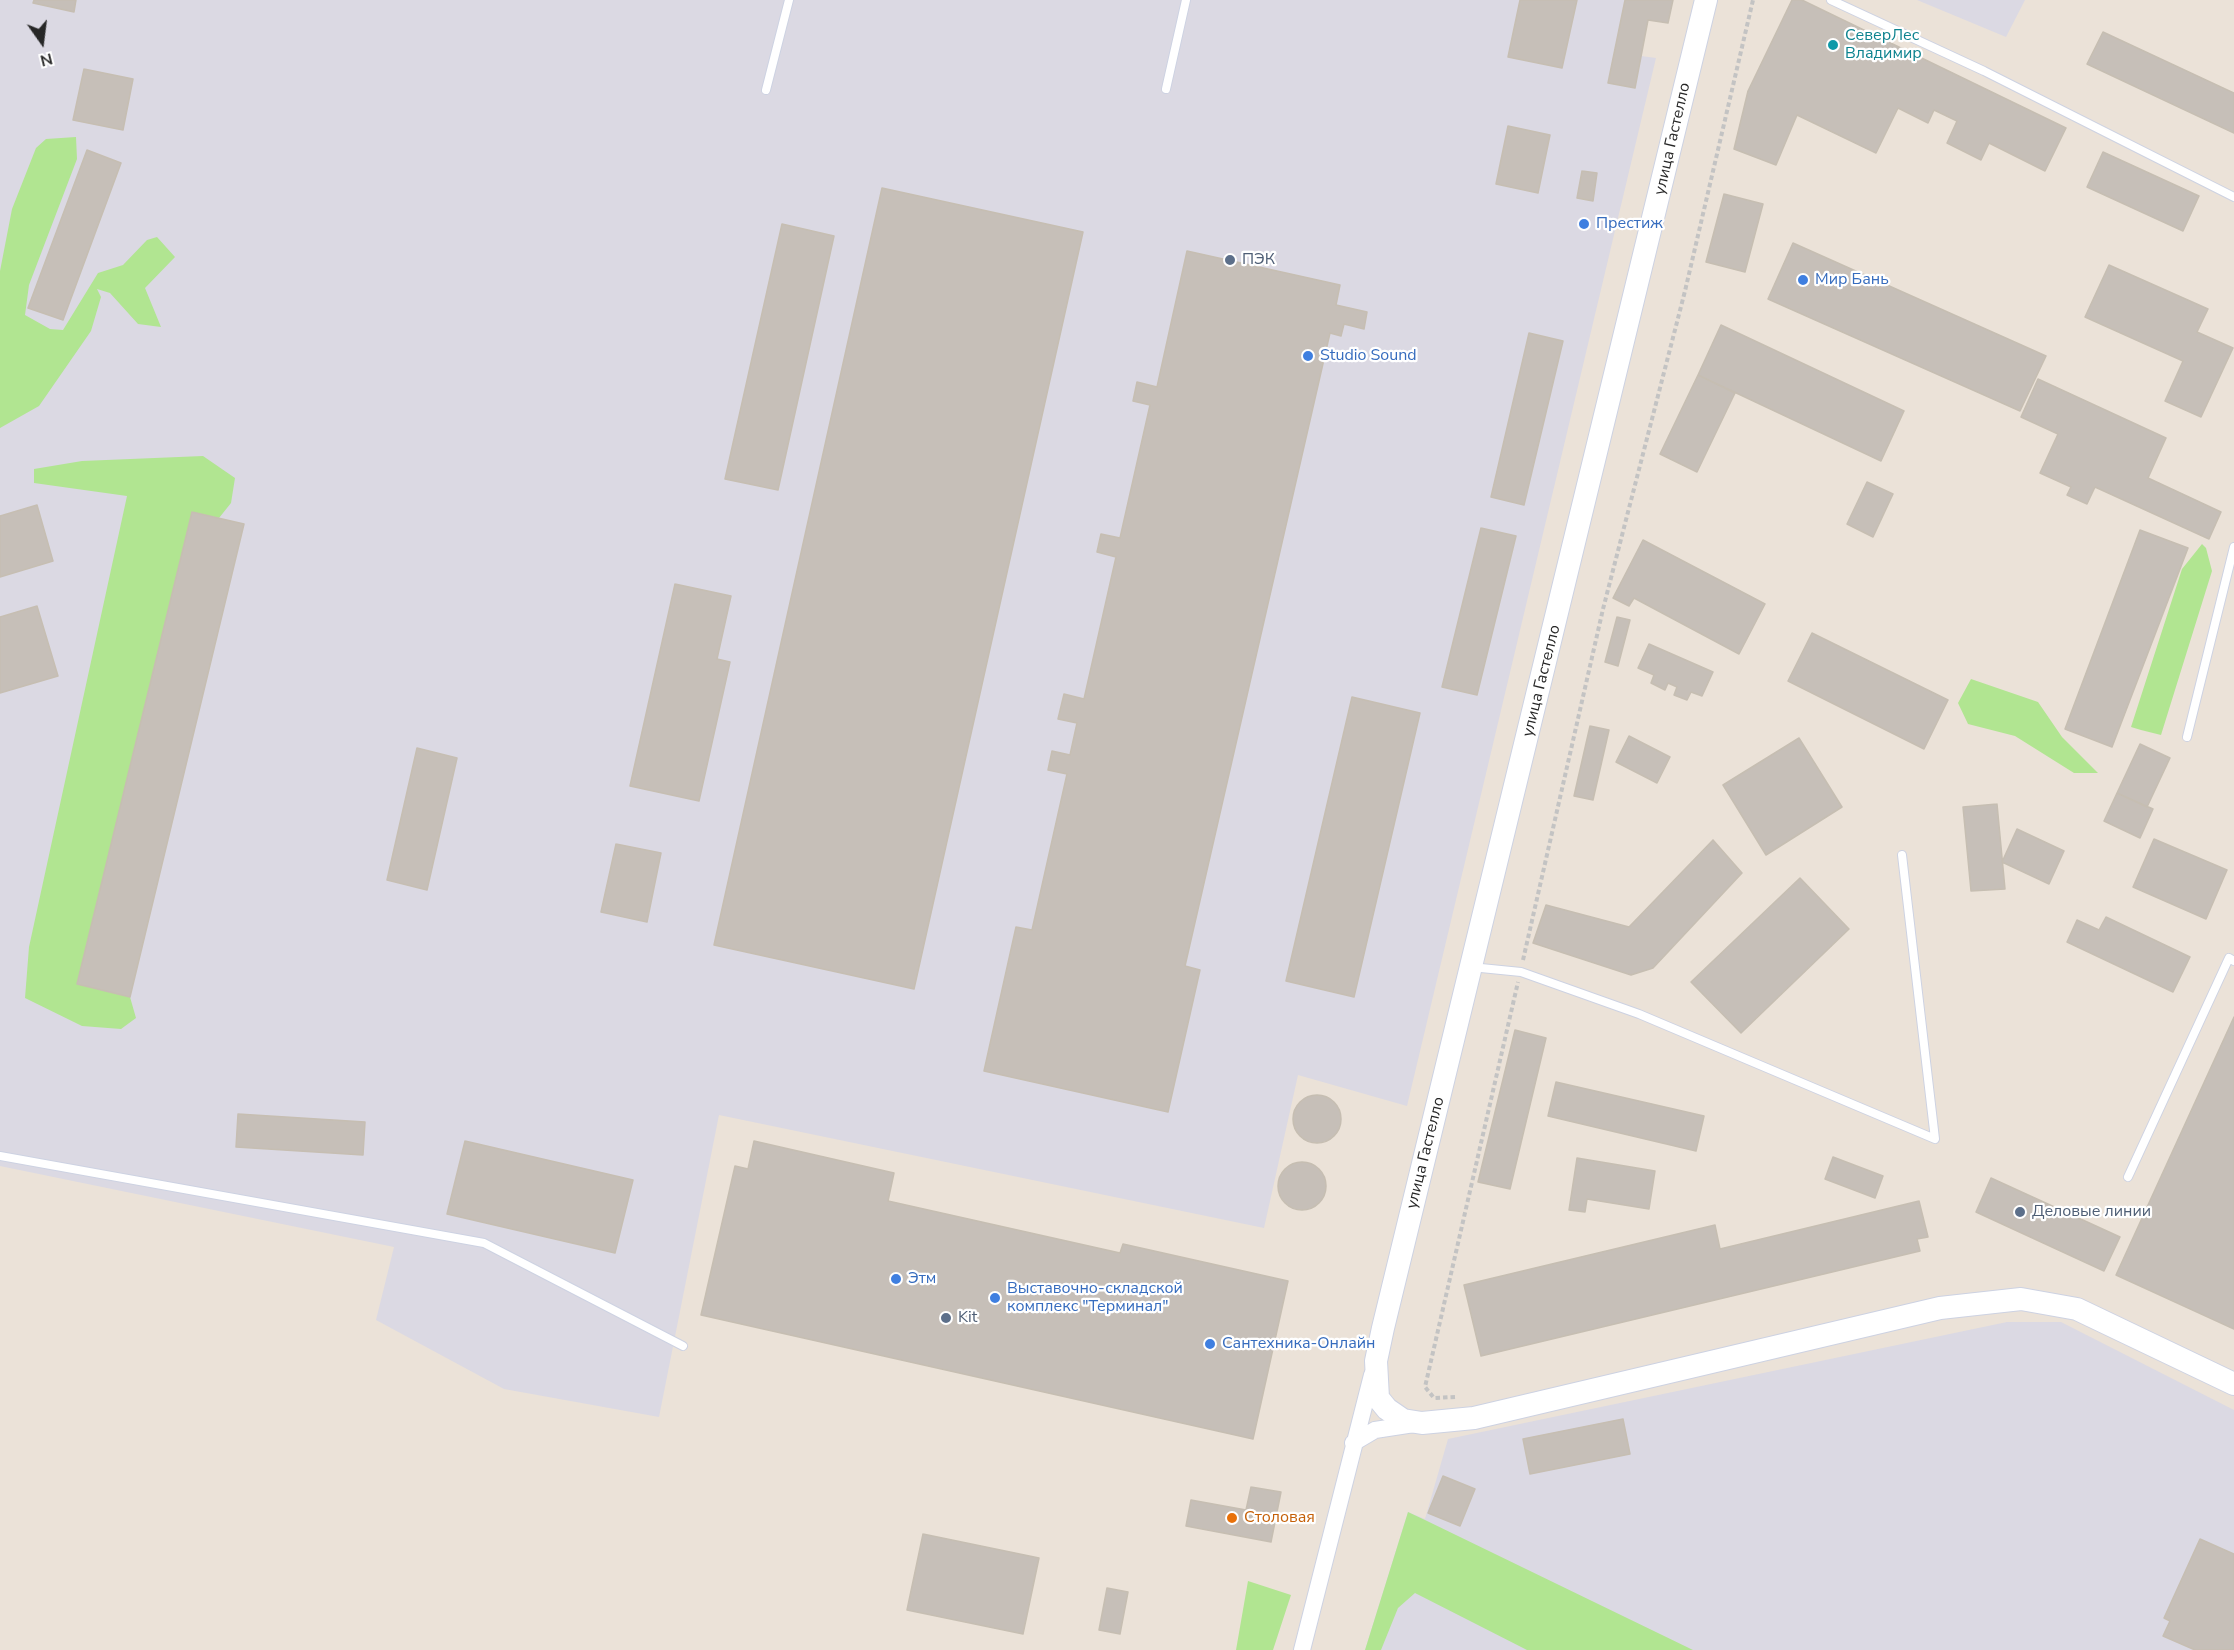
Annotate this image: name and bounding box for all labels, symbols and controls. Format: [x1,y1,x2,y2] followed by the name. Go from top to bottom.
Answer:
[12,12,72,72] north arrow
[1845,26,1922,64] place label: СеверЛес Владимир
[1826,38,1840,52] marker: СеверЛес Владимир
[38,47,55,72] text: N
[1651,81,1695,197] street label: улица Гастелло
[1596,214,1663,234] place label: Престиж
[1577,217,1591,231] marker: Престиж
[1242,250,1275,270] place label: ПЭК
[1223,253,1237,267] marker: ПЭК
[1815,270,1889,290] place label: Мир Бань
[1796,273,1810,287] marker: Мир Бань
[1320,346,1417,366] place label: Studio Sound
[1301,349,1315,363] marker: Studio Sound
[1519,623,1565,739] street label: улица Гастелло
[1403,1095,1449,1211] street label: улица Гастелло
[2032,1202,2151,1222] place label: Деловые линии
[2013,1205,2027,1219] marker: Деловые линии
[908,1269,936,1289] place label: Этм
[889,1272,903,1286] marker: Этм
[1007,1279,1183,1317] place label: Выставочно-складской комплекс "Терминал"
[988,1291,1002,1305] marker: Выставочно-складской комплекс "Терминал"
[958,1308,977,1328] place label: Kit
[939,1311,953,1325] marker: Kit
[1222,1334,1376,1354] place label: Сантехника-Онлайн
[1203,1337,1217,1351] marker: Сантехника-Онлайн
[1244,1508,1315,1528] place label: Столовая
[1225,1511,1239,1525] marker: Столовая

